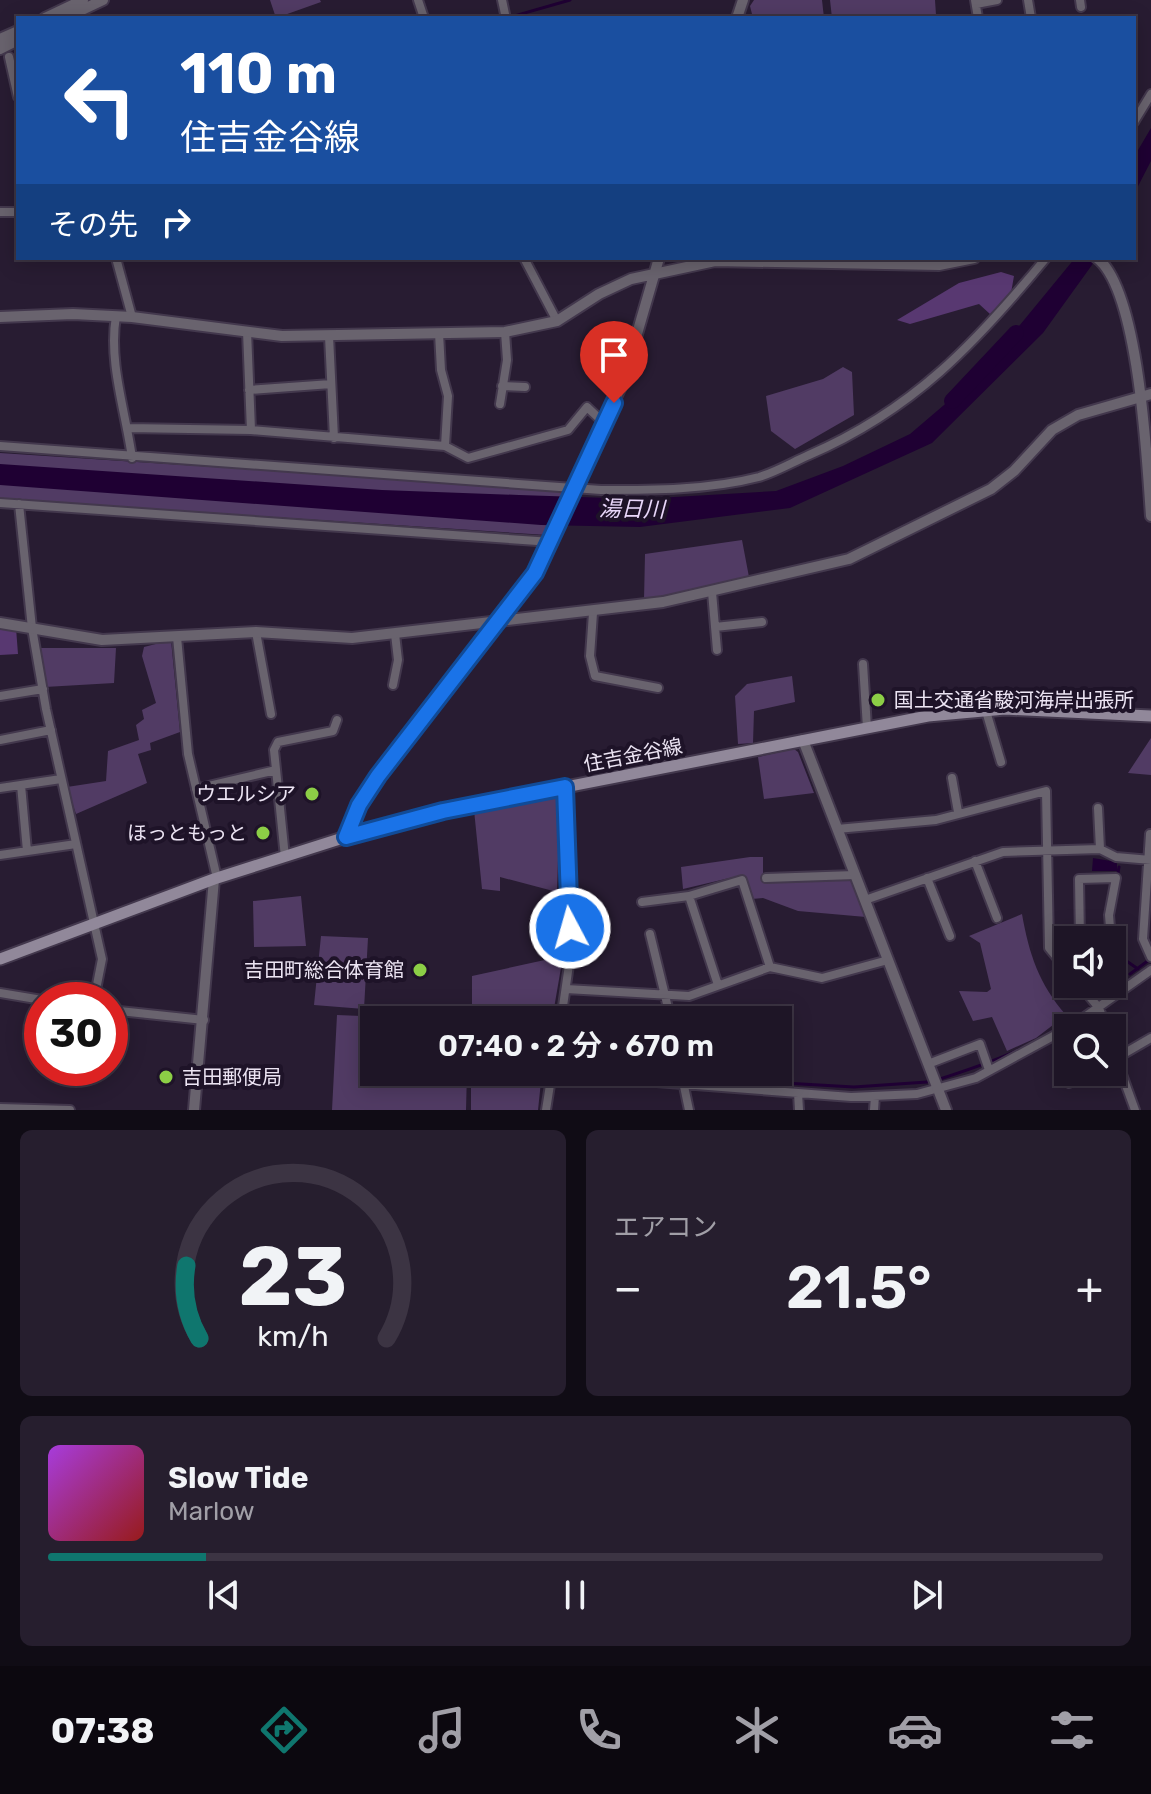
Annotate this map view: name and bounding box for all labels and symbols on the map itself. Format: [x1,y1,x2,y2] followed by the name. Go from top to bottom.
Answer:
[580,321,648,403] pin
[599,495,667,523] water label: 湯日川
[894,688,1134,712] place label: 国土交通省駿河海岸出張所
[869,691,887,709] marker: 国土交通省駿河海岸出張所
[582,734,684,776] street label: 住吉金谷線
[196,782,296,806] place label: ウエルシア
[303,785,321,803] marker: ウエルシア
[127,821,247,845] place label: ほっともっと
[254,824,272,842] marker: ほっともっと
[528,886,612,970] position arrow
[244,958,404,982] place label: 吉田町総合体育館
[411,961,429,979] marker: 吉田町総合体育館
[24,982,128,1086] speed limit sign: 30
[182,1065,282,1089] place label: 吉田郵便局
[157,1068,175,1086] marker: 吉田郵便局

